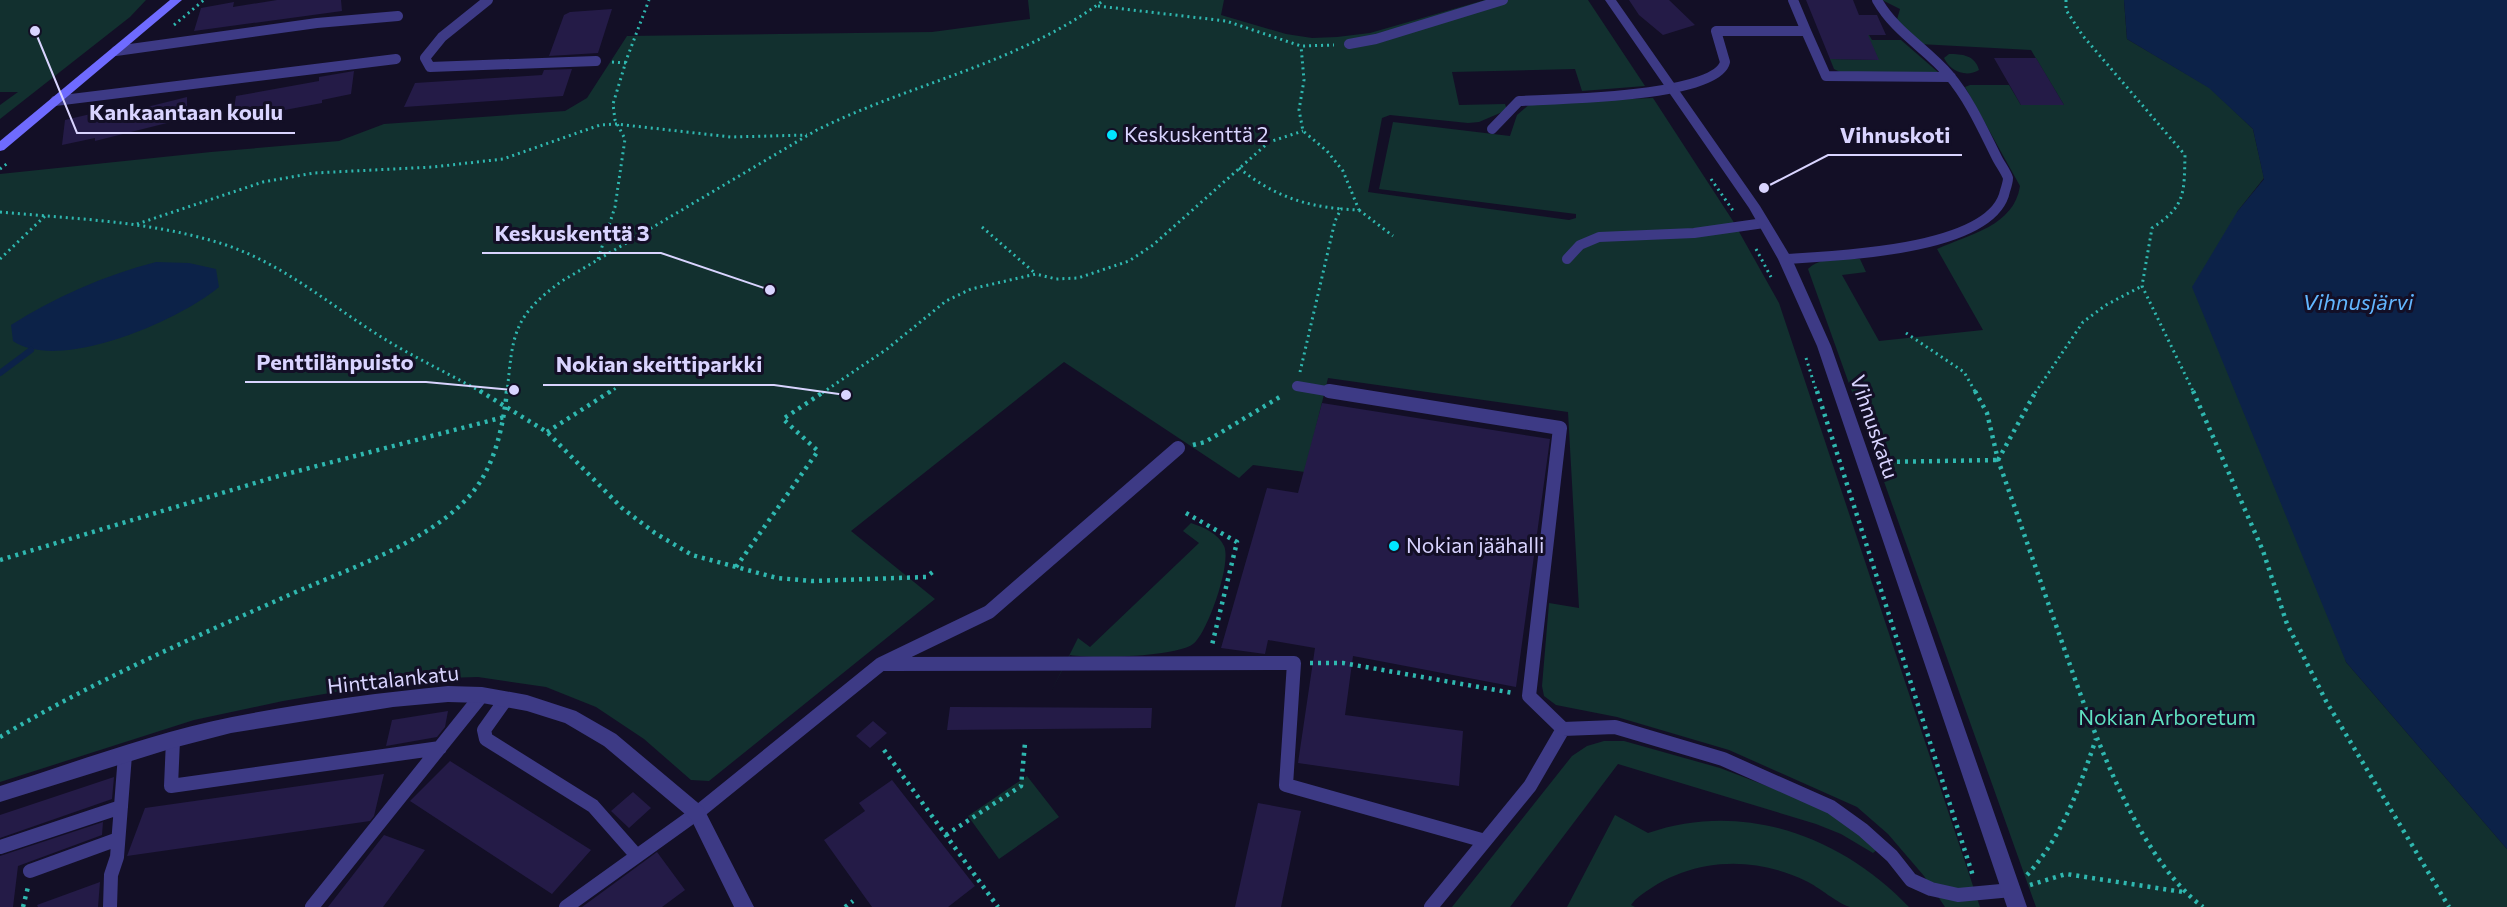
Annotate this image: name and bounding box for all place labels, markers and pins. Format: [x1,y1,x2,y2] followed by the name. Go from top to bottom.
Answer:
[77,93,295,133] callout: Kankaantaan koulu
[1828,115,1962,155] callout: Vihnuskoti
[1124,121,1268,146] place label: Keskuskenttä 2
[1105,128,1119,142] marker: Keskuskenttä 2
[482,213,661,253] callout: Keskuskenttä 3
[245,342,426,382] callout: Penttilänpuisto
[543,345,774,385] callout: Nokian skeittiparkki
[1406,532,1544,557] place label: Nokian jäähalli
[1387,539,1401,553] marker: Nokian jäähalli

